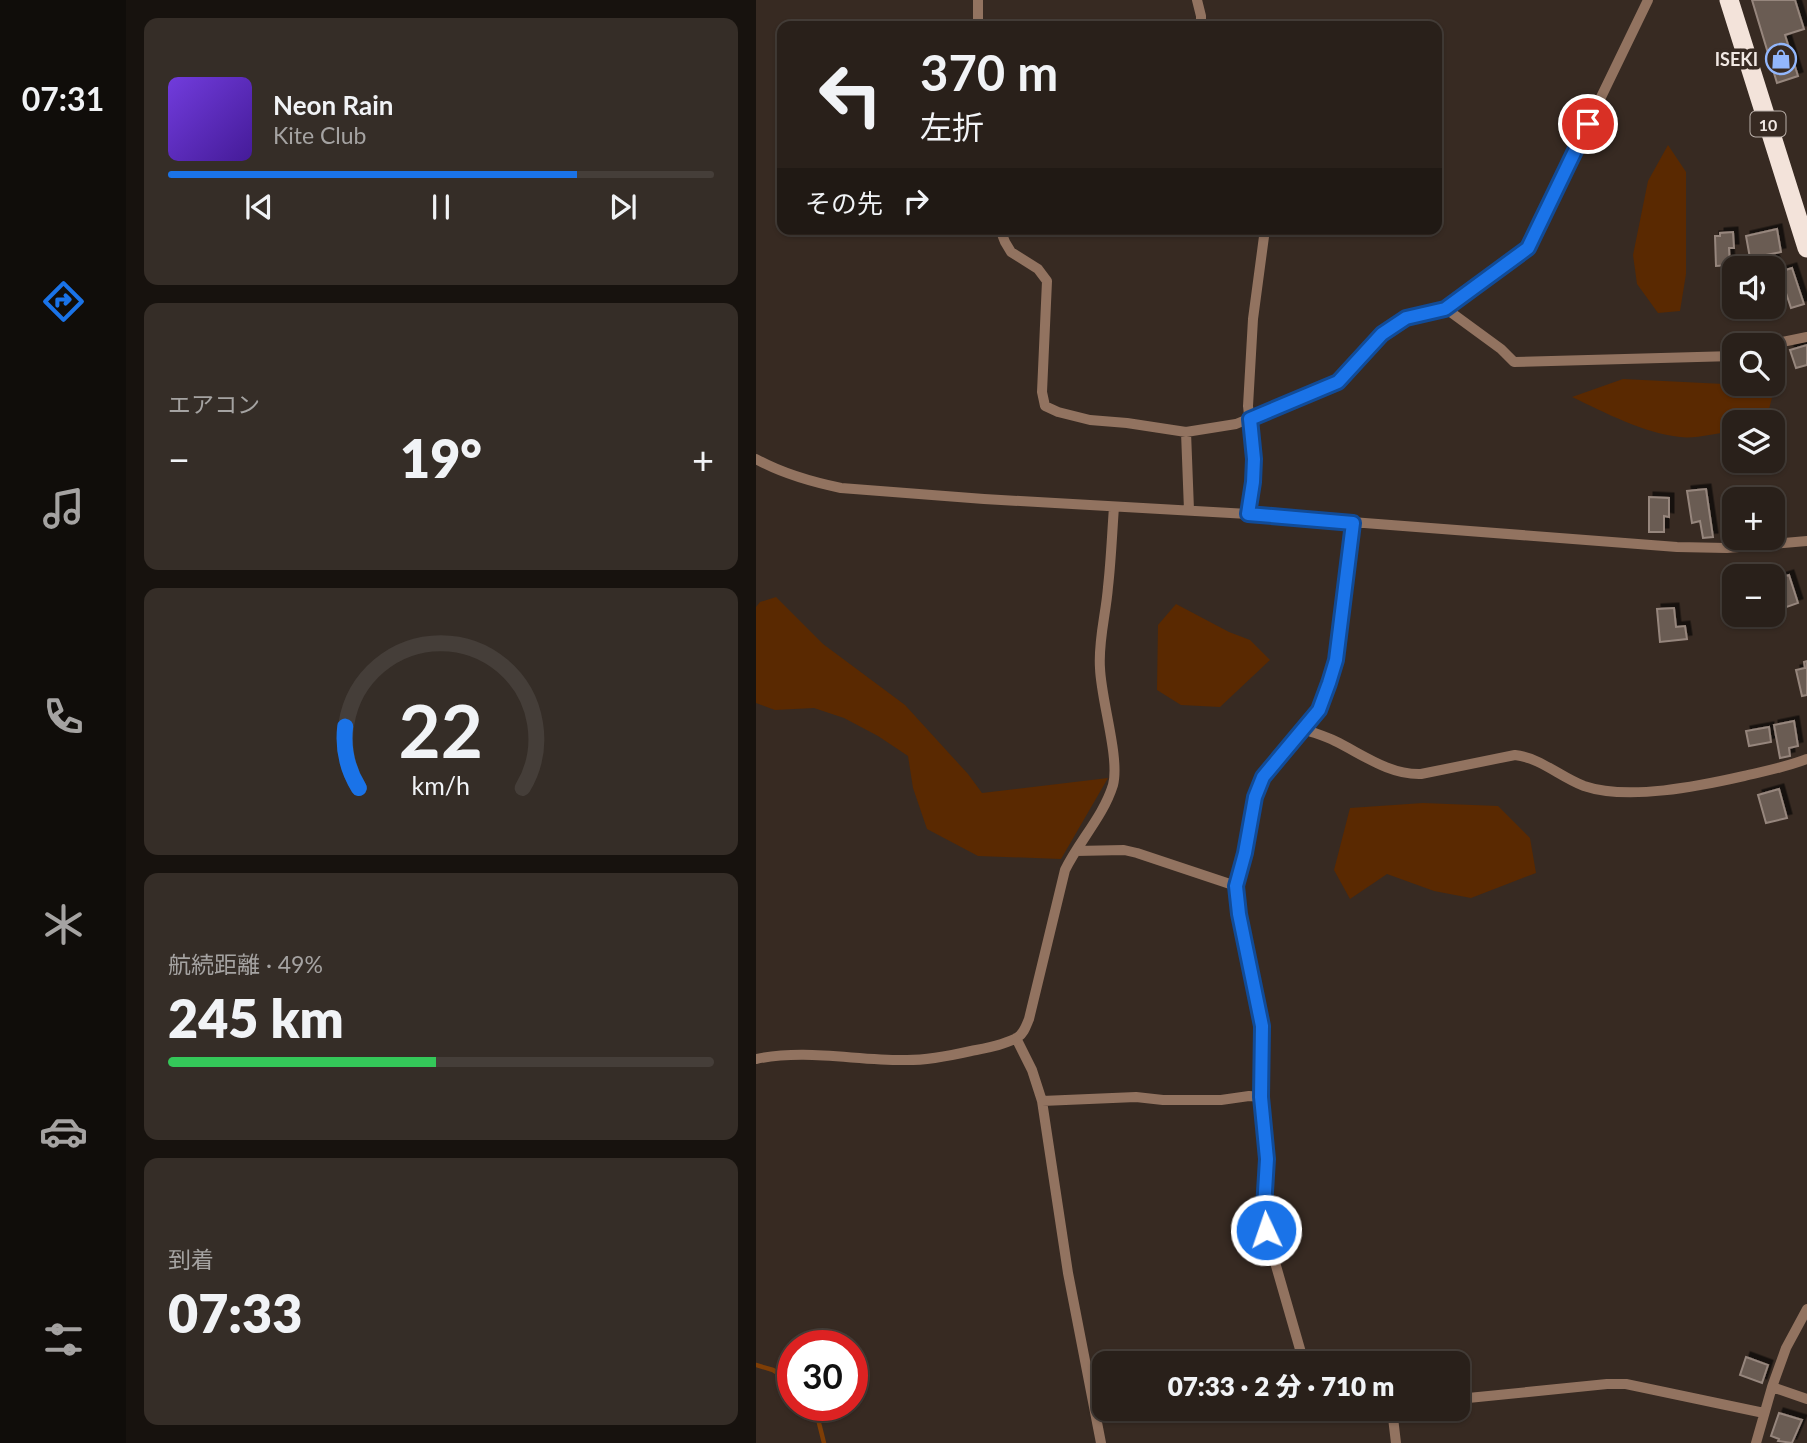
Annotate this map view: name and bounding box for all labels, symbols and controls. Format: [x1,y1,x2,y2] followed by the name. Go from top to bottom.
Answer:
[1764,42,1798,76] shop icon: ISEKI
[920,43,1058,101] text: 370 m
[1715,48,1758,70] place label: ISEKI
[805,49,896,140] icon: left
[22,79,104,118] text: 07:31
[273,89,393,121] text: Neon Rain
[1558,94,1618,154] pin
[1569,105,1607,143] icon: arrive
[920,107,984,146] text: 左折
[1751,112,1786,136] road number: 10
[273,121,366,149] text: Kite Club
[897,182,935,220] icon: right
[805,187,883,219] text: その先
[240,188,278,226] icon: previous
[422,188,460,226] icon: pause
[604,188,642,226] icon: next
[1722,256,1785,627] map controls
[1722,256,1785,319] button: sound
[39,277,88,326] icon: directions
[1722,333,1785,396] button: search
[168,390,260,418] text: エアコン
[1722,410,1785,473] button: layers
[400,427,482,489] text: 19°
[168,436,190,482] text: −
[692,436,714,482] text: +
[39,484,88,533] icon: music
[1722,487,1785,550] button: +
[1722,564,1785,627] button: −
[399,686,483,774] text: 22
[39,692,88,741] icon: phone
[412,769,470,799] text: km/h
[39,900,88,949] icon: climate
[168,950,323,978] text: 航続距離 · 49%
[168,987,344,1049] text: 245 km
[39,1107,88,1156] icon: car
[1229,1193,1303,1267] position arrow
[168,1245,214,1273] text: 到着
[168,1282,302,1344] text: 07:33
[39,1315,88,1364] icon: filters
[777,1330,868,1421] speed limit sign: 30
[1168,1370,1394,1402] text: 07:33 · 2 分 · 710 m

